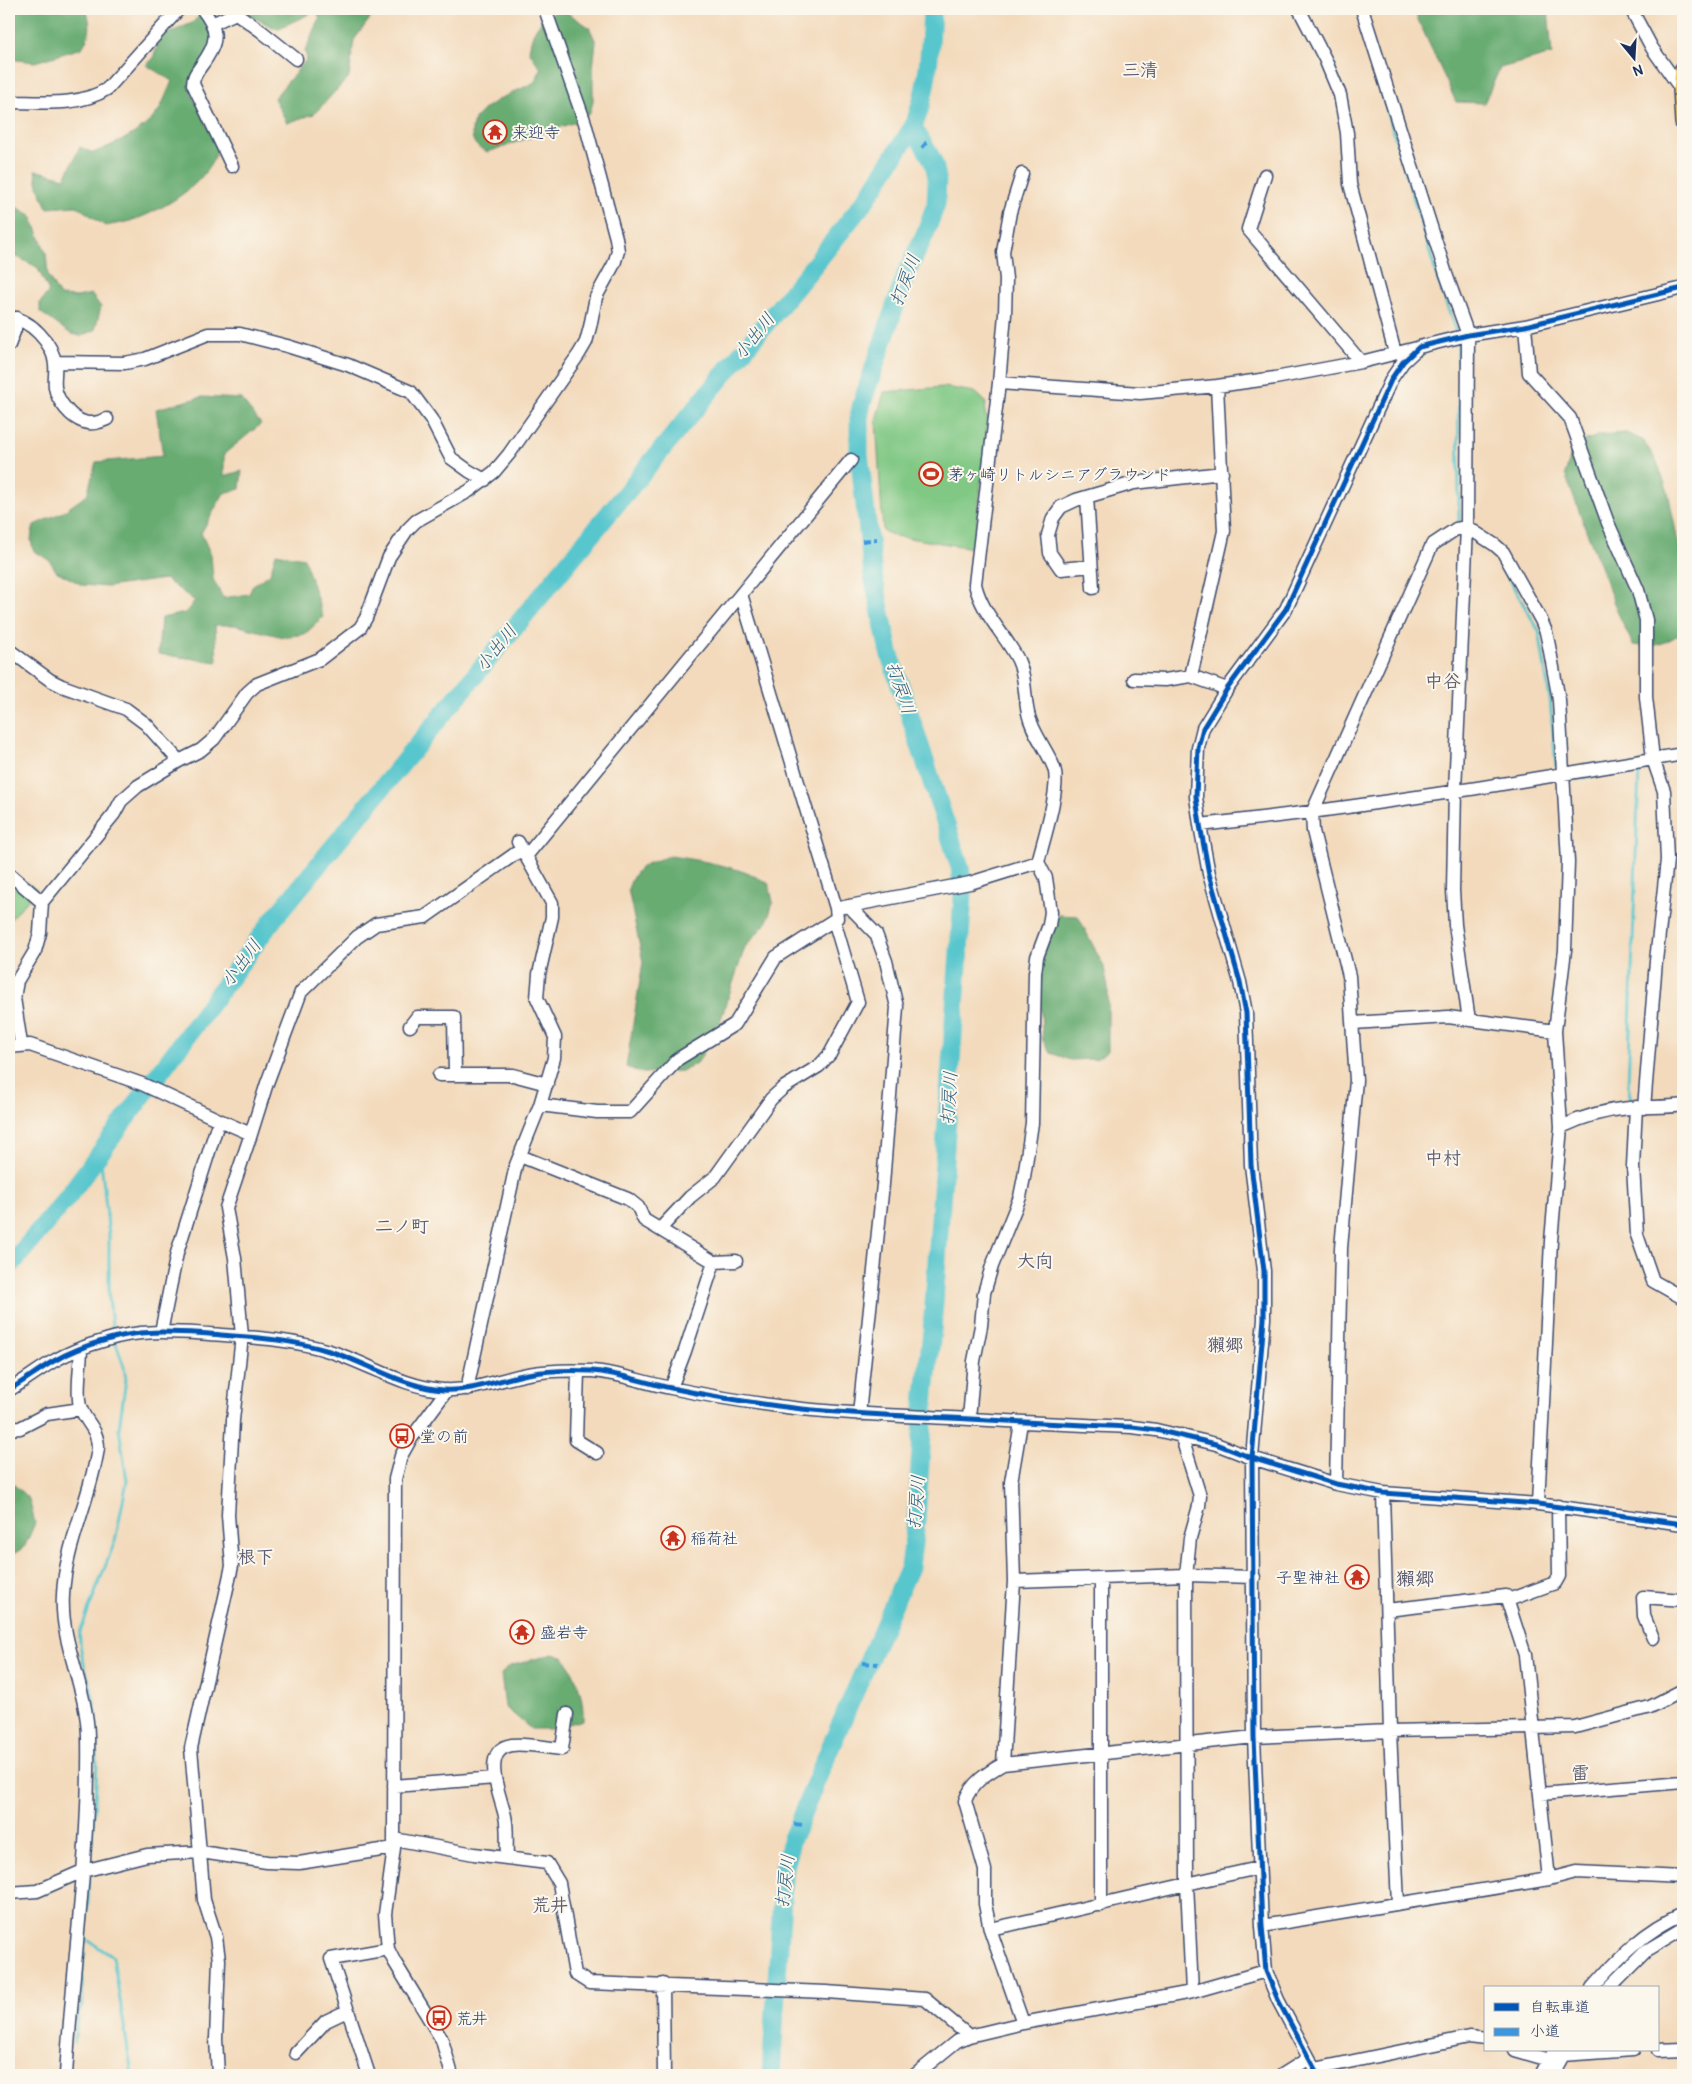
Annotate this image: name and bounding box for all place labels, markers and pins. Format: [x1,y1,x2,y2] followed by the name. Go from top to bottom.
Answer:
[482,119,508,145] temple icon: 来迎寺
[512,123,560,143] place label: 来迎寺
[918,461,944,487] sports icon: 茅ヶ崎リトルシニアグラウンド
[948,465,1171,485] place label: 茅ヶ崎リトルシニアグラウンド
[389,1423,415,1449] bus stop icon: 堂の前
[420,1427,468,1447] place label: 堂の前
[660,1525,686,1551] temple icon: 稲荷社
[690,1529,738,1549] place label: 稲荷社
[1344,1564,1370,1590] temple icon: 子聖神社
[1276,1568,1340,1588] place label: 子聖神社
[509,1619,535,1645] temple icon: 盛岩寺
[540,1623,588,1643] place label: 盛岩寺
[426,2005,452,2031] bus stop icon: 荒井
[456,2009,488,2029] place label: 荒井

